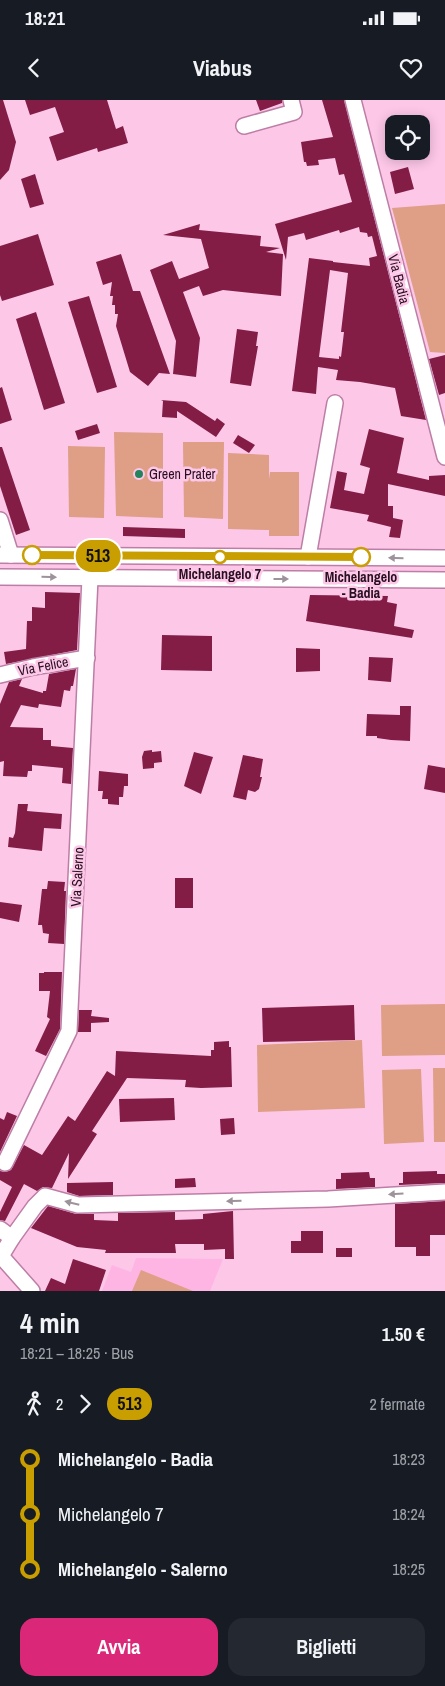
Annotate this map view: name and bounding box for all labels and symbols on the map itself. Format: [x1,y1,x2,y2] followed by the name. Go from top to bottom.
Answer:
[384,252,414,306] street label: Via Badia
[149,465,216,483] place label: Green Prater
[133,468,145,480] marker: Green Prater
[69,540,127,572] line badge: 513
[22,545,42,565] unlabelled marker
[351,547,371,567] marker: Michelangelo - Badia
[213,550,227,564] marker: Michelangelo 7
[388,554,404,562] one-way arrow
[179,565,262,583] place label: Michelangelo 7
[325,568,397,602] place label: Michelangelo - Badia
[41,573,57,581] one-way arrow
[273,575,289,583] one-way arrow
[16,652,70,680] street label: Via Felice
[66,847,88,907] street label: Via Salerno
[388,1191,404,1199] one-way arrow
[226,1198,242,1206] one-way arrow
[64,1199,79,1207] one-way arrow

